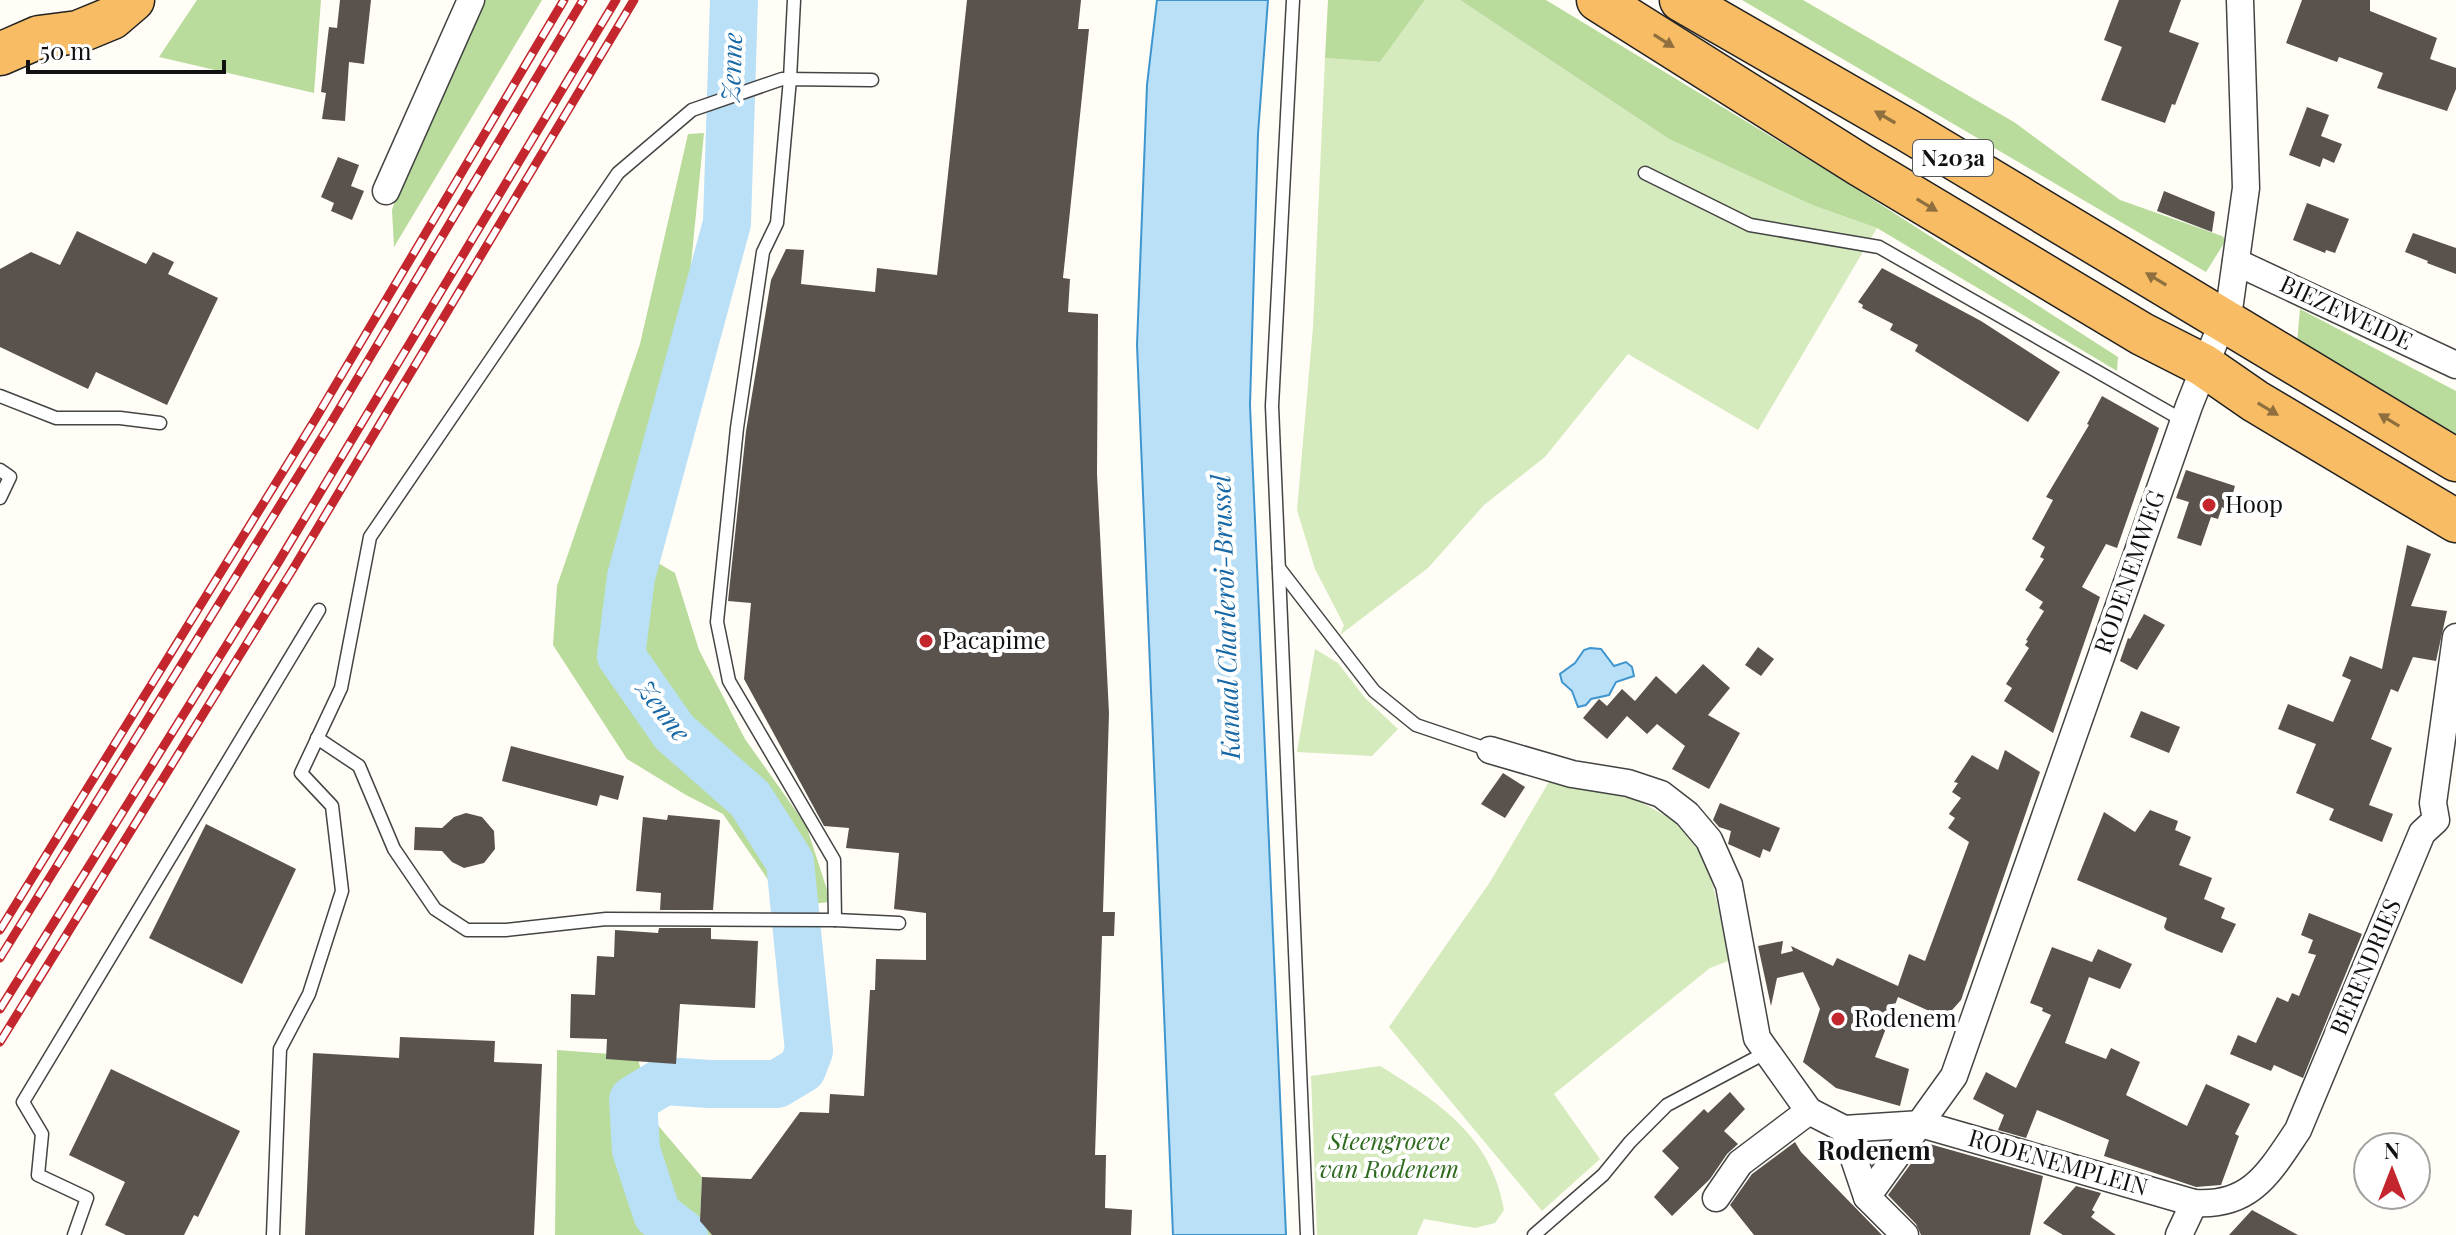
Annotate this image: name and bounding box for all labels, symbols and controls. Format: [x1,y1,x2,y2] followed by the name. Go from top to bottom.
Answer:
[28,24,224,74] scale bar
[712,32,749,104] water label: Zenne
[40,34,92,66] text: 50 m
[1654,34,1675,49] one-way arrow
[1874,110,1896,124] one-way arrow
[1913,140,1993,176] road number: N203a
[1916,198,1938,212] one-way arrow
[2275,267,2418,356] street label: BIEZEWEIDE
[2145,273,2167,287] one-way arrow
[2257,402,2279,416] one-way arrow
[2378,414,2400,428] one-way arrow
[1202,472,1247,761] water label: Kanaal Charleroi-Brussel
[2085,485,2171,657] street label: RODENEMWEG
[2225,487,2283,519] place label: Hoop
[2200,496,2218,514] marker: Hoop
[942,623,1046,655] place label: Pacapime
[917,632,935,650] marker: Pacapime
[628,670,699,748] water label: Zenne
[2321,893,2407,1039] street label: BERENDRIES
[1854,1001,1957,1033] place label: Rodenem
[1829,1010,1847,1028] marker: Rodenem
[1965,1120,2152,1202] street label: RODENEMPLEIN
[1319,1124,1459,1184] park label: Steengroeve van Rodenem
[2352,1131,2432,1211] north arrow
[1817,1132,1931,1167] district label: Rodenem
[2384,1135,2400,1165] text: N

